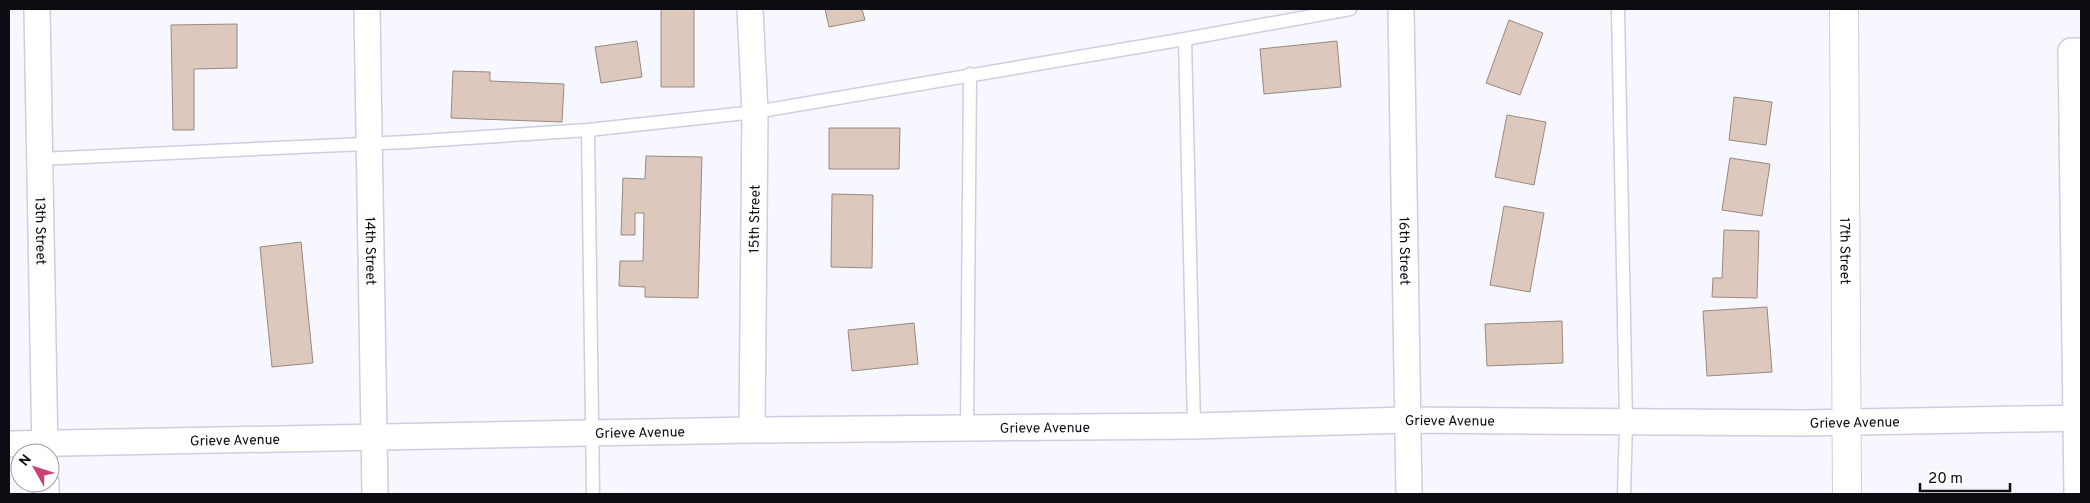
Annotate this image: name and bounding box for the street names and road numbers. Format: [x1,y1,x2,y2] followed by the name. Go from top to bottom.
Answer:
[746,185,765,253] street label: 15th Street
[30,197,49,265] street label: 13th Street
[360,217,379,285] street label: 14th Street
[1394,217,1413,285] street label: 16th Street
[1835,218,1853,284] street label: 17th Street
[1405,413,1495,431] street label: Grieve Avenue
[1810,414,1900,433] street label: Grieve Avenue
[1000,420,1090,438] street label: Grieve Avenue
[595,424,685,443] street label: Grieve Avenue
[190,432,280,451] street label: Grieve Avenue

